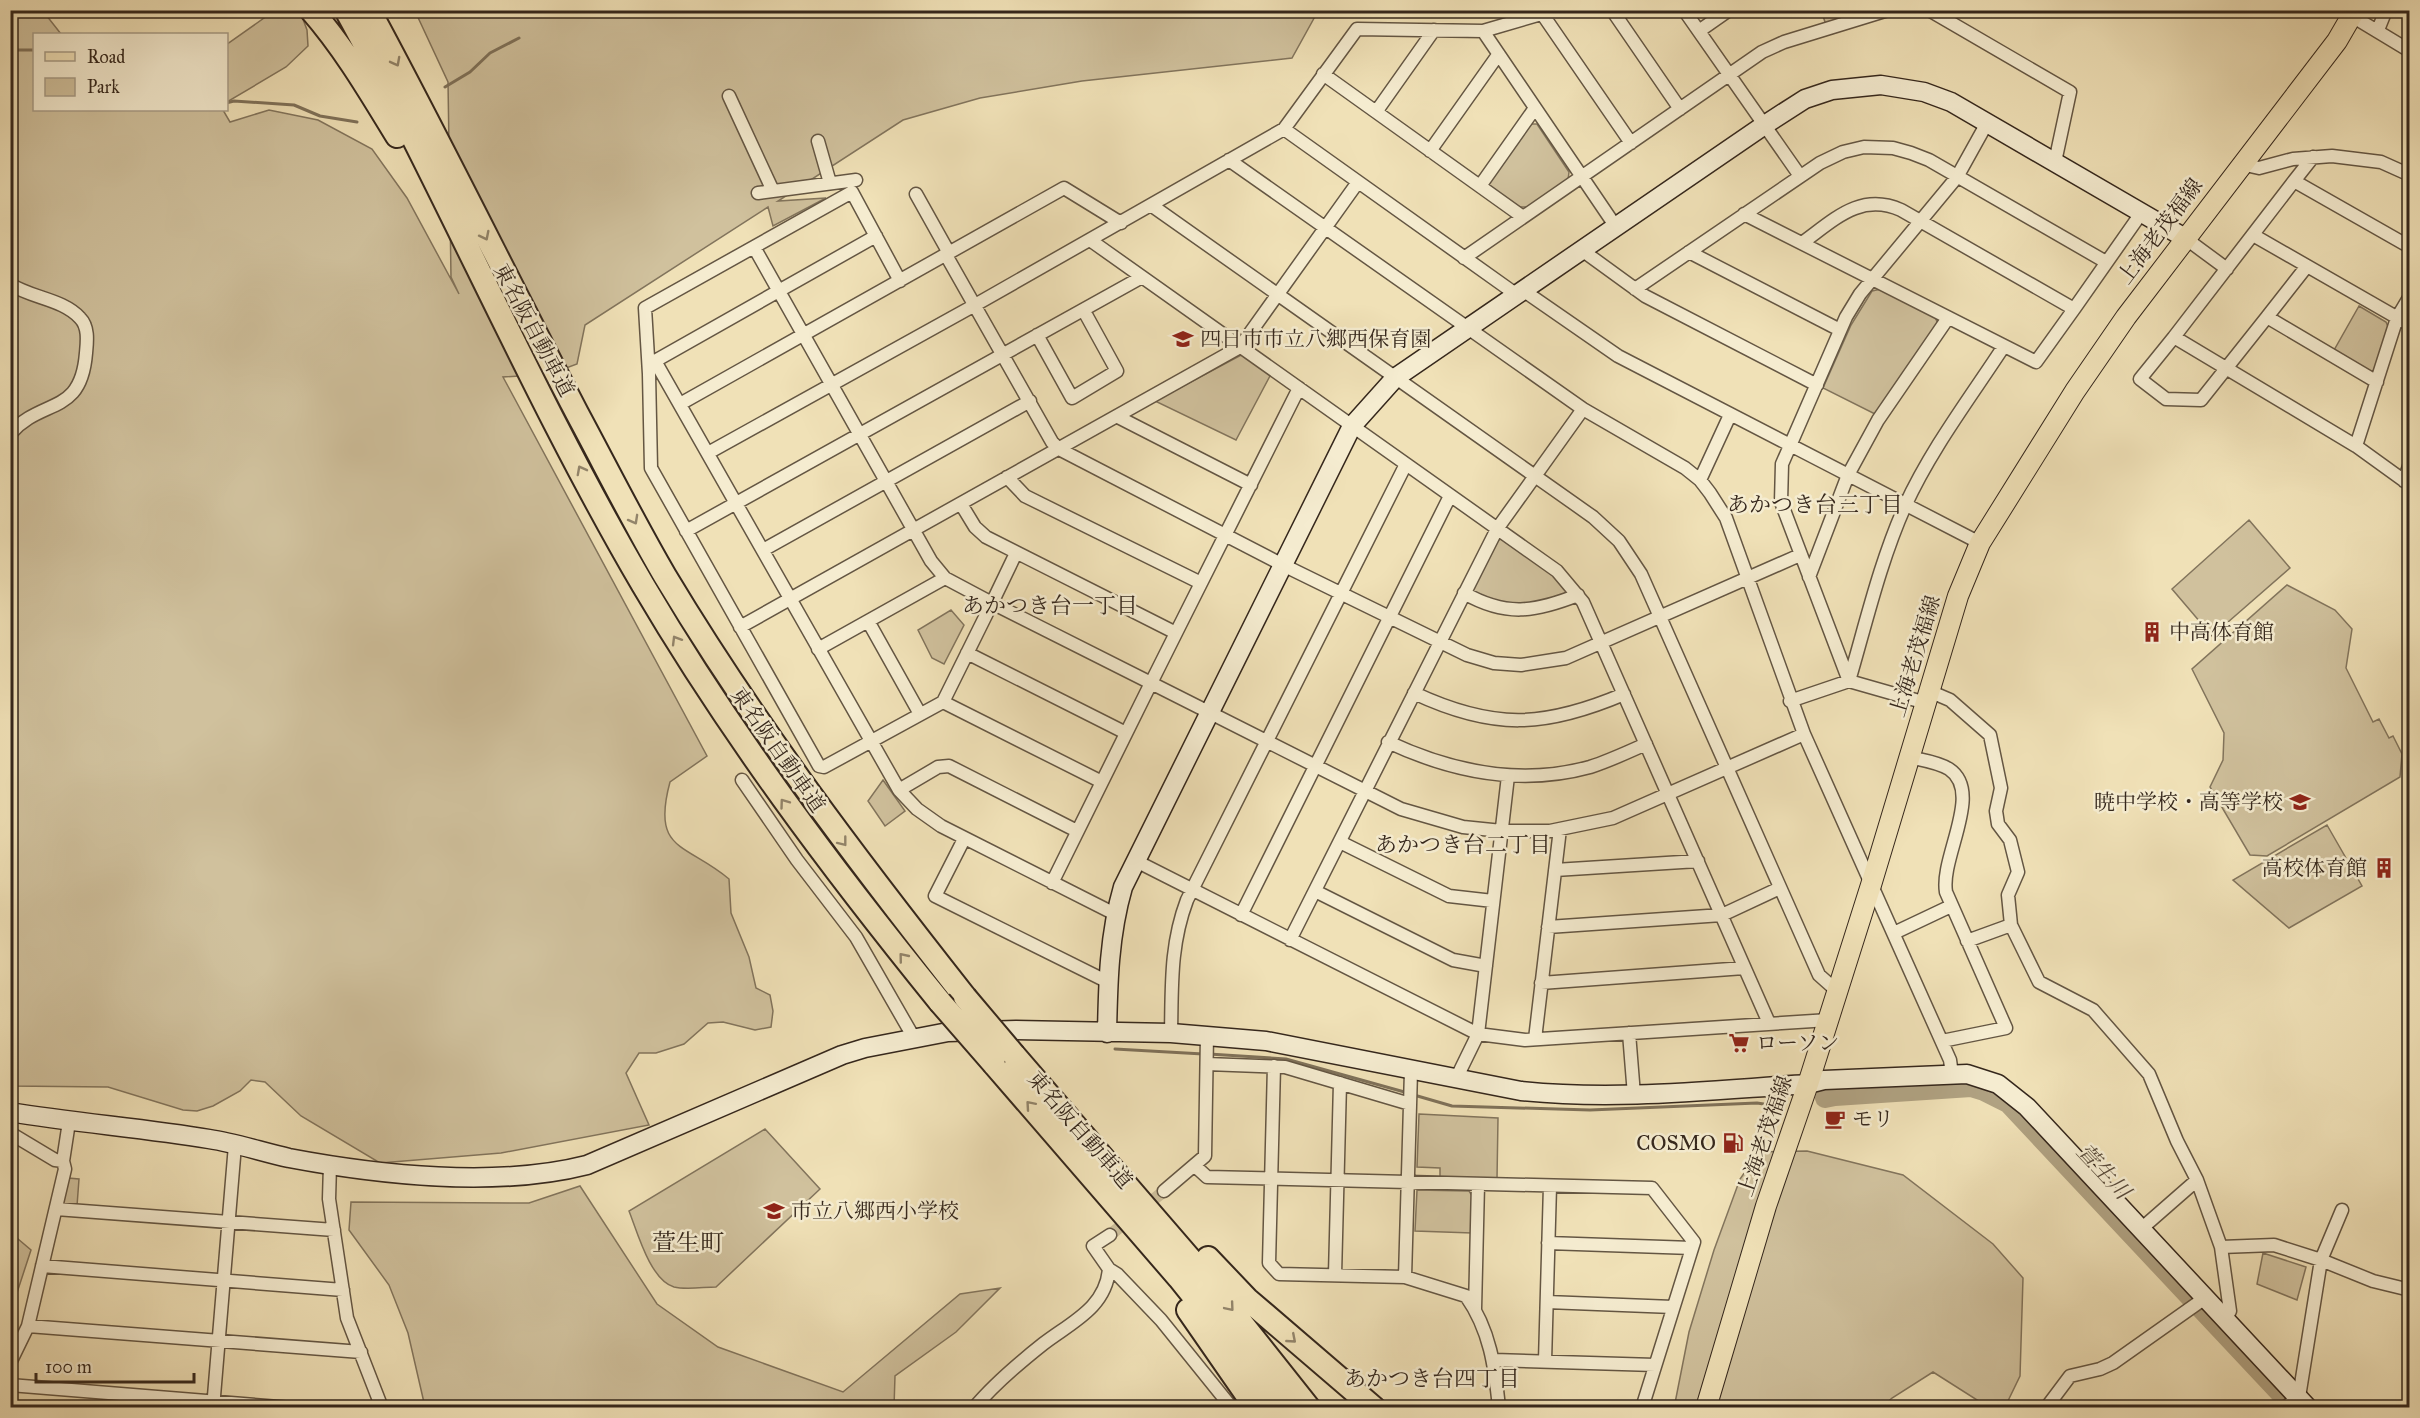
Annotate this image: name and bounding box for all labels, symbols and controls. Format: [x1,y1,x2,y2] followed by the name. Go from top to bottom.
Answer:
[33,33,228,111] legend
[87,46,125,68] text: Road
[389,56,400,67] one-way arrow
[87,76,120,98] text: Park
[2112,173,2208,289] street label: 上海老茂福線
[478,229,489,240] one-way arrow
[488,259,580,401] street label: 東名阪自動車道
[1200,326,1431,352] place label: 四日市市立八郷西保育園
[1171,327,1195,351] school or university icon: 四日市市立八郷西保育園
[577,466,588,476] one-way arrow
[1727,491,1903,518] district label: あかつき台三丁目
[627,514,638,524] one-way arrow
[962,592,1138,619] district label: あかつき台一丁目
[1884,592,1946,720] street label: 上海老茂福線
[2169,619,2274,645] place label: 中高体育館
[2140,620,2164,644] building icon: 中高体育館
[672,636,684,646] one-way arrow
[725,682,831,818] street label: 東名阪自動車道
[2094,789,2283,815] place label: 暁中学校・高等学校
[2288,790,2312,814] school or university icon: 暁中学校・高等学校
[780,798,791,809] one-way arrow
[1375,831,1551,858] district label: あかつき台二丁目
[836,835,847,846] one-way arrow
[2262,855,2367,881] place label: 高校体育館
[2372,856,2396,880] building icon: 高校体育館
[900,953,911,964] one-way arrow
[1756,1030,1839,1056] place label: ローソン
[1727,1031,1751,1055] supermarket icon: ローソン
[1022,1066,1138,1194] street label: 東名阪自動車道
[1732,1072,1798,1200] street label: 上海老茂福線
[1026,1101,1037,1112] one-way arrow
[1852,1106,1894,1132] place label: モリ
[1823,1107,1847,1131] cafe icon: モリ
[1636,1130,1716,1156] place label: COSMO
[1721,1131,1745,1155] fuel station icon: COSMO
[2071,1138,2137,1206] water label: 萱生川
[791,1198,959,1224] place label: 市立八郷西小学校
[762,1199,786,1223] school or university icon: 市立八郷西小学校
[652,1228,724,1258] district label: 萱生町
[1223,1300,1234,1311] one-way arrow
[1285,1332,1296,1343] one-way arrow
[36,1346,194,1384] scale bar
[45,1356,92,1378] text: 100 m
[1344,1365,1520,1392] district label: あかつき台四丁目

